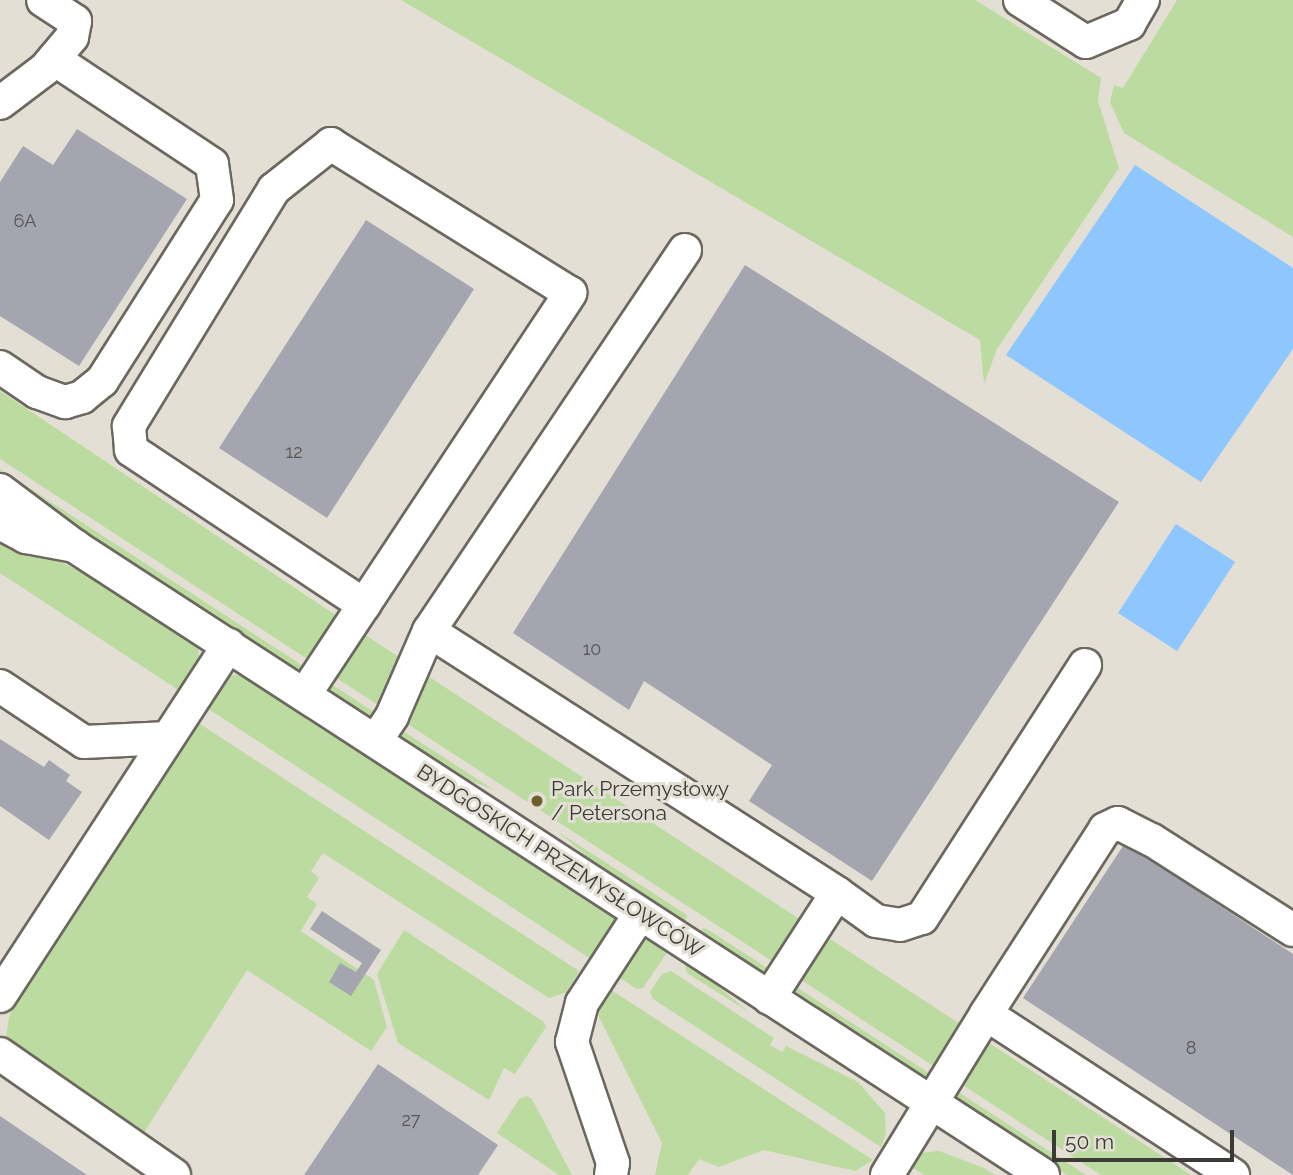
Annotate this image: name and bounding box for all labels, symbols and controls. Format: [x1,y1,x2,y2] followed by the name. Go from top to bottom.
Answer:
[14,210,36,232] house number: 6A
[285,441,303,463] house number: 12
[583,638,601,660] house number: 10
[412,759,708,963] street label: BYDGOSKICH PRZEMYSŁOWCÓW
[551,776,729,826] place label: Park Przemysłowy / Petersona
[529,793,545,809] marker: Park Przemysłowy / Petersona
[1186,1037,1196,1059] house number: 8
[401,1109,421,1131] house number: 27
[1055,1116,1237,1160] scale bar
[1065,1129,1114,1154] text: 50 m

